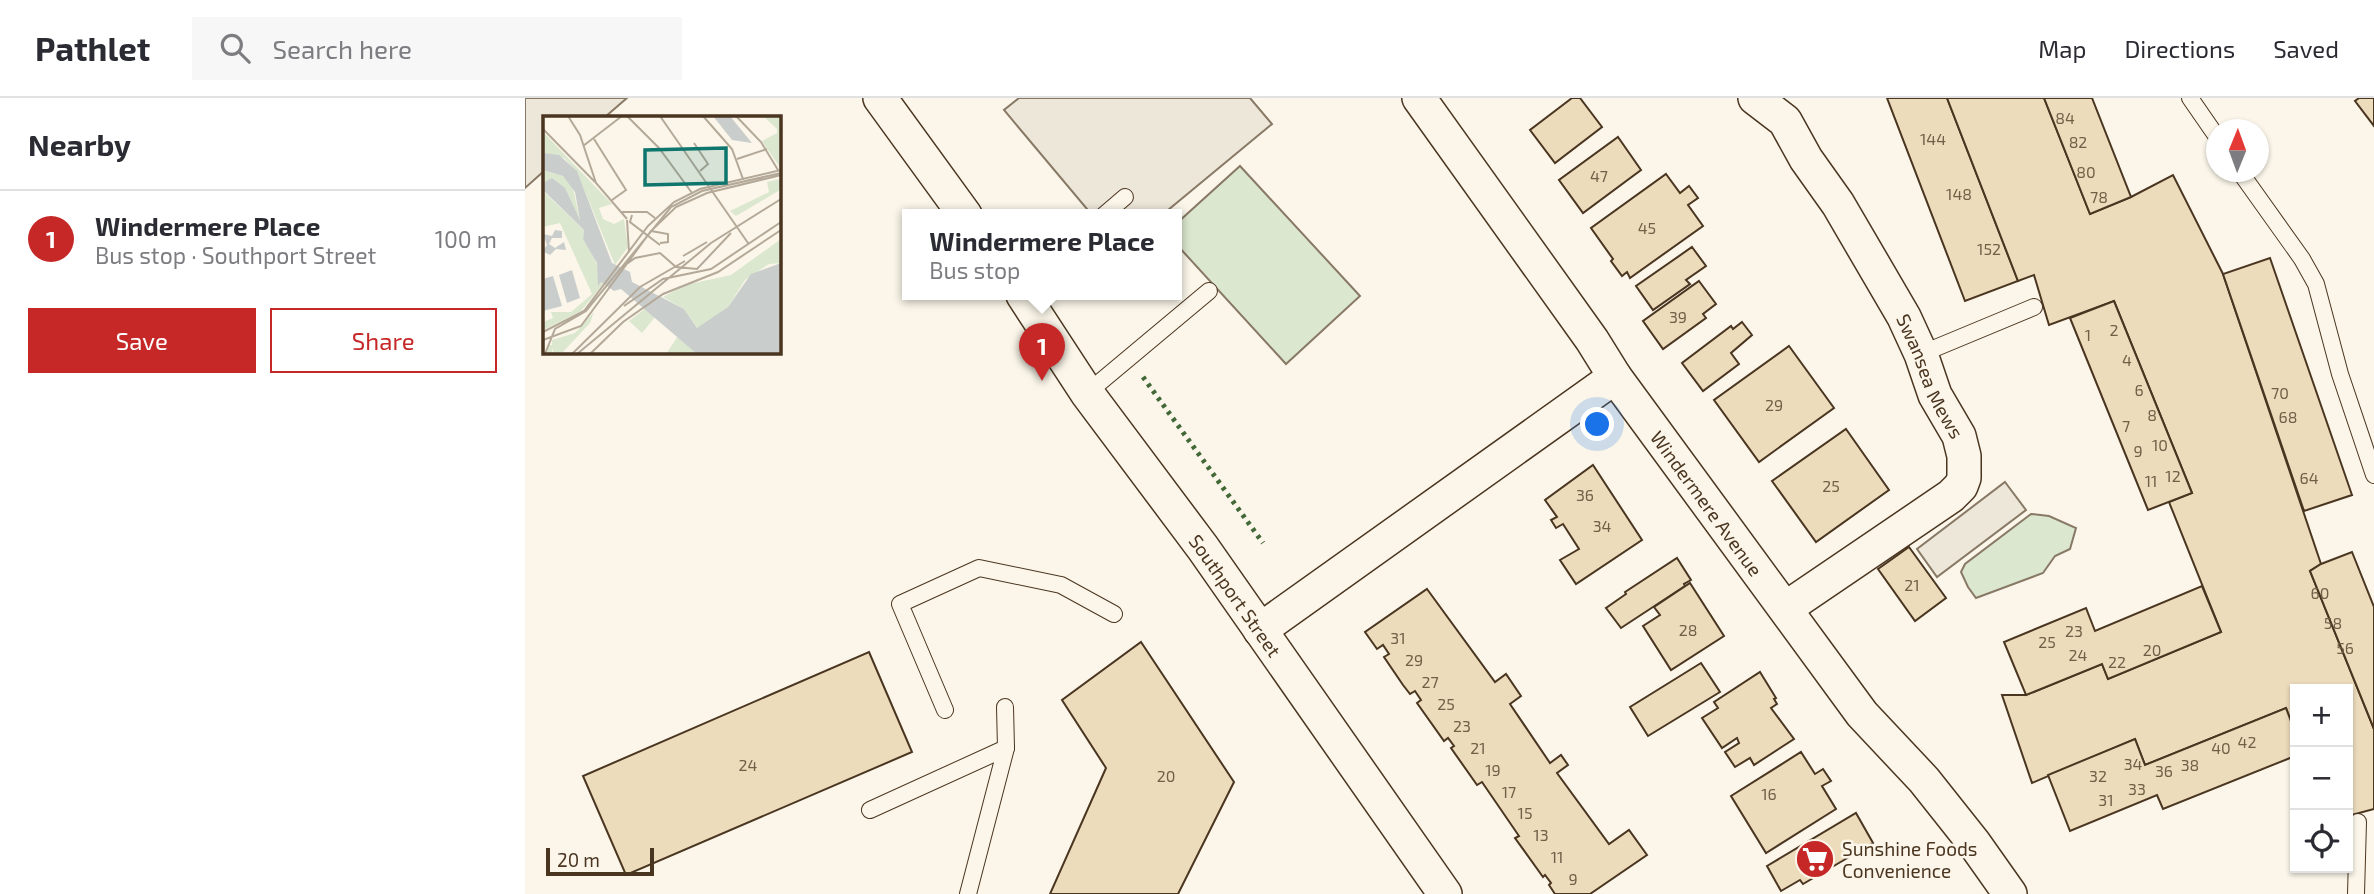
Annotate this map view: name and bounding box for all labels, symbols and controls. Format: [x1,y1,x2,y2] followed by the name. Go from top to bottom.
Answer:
[192,17,682,80] search box
[35,28,150,68] text: Pathlet
[216,29,254,67] icon: search
[272,33,412,64] text: Search here
[2038,34,2086,63] text: Map
[2124,34,2235,63] text: Directions
[2273,34,2339,63] text: Saved
[2055,108,2075,127] house number: 84
[543,116,781,354] inset map
[2206,119,2269,182] north arrow
[28,126,131,162] text: Nearby
[1920,129,1946,148] house number: 144
[2069,132,2087,151] house number: 82
[2076,162,2096,181] house number: 80
[1590,166,1608,185] house number: 47
[1946,184,1972,203] house number: 148
[2090,187,2108,206] house number: 78
[902,209,1182,300] popup
[95,210,320,241] text: Windermere Place
[1638,218,1656,237] house number: 45
[46,225,56,253] text: 1
[435,225,497,253] text: 100 m
[929,225,1155,256] text: Windermere Place
[1977,239,2001,258] house number: 152
[95,241,376,269] text: Bus stop · Southport Street
[929,256,1020,284] text: Bus stop
[1669,307,1687,326] house number: 39
[28,308,256,373] button: Save
[270,308,497,373] button: Share
[1893,310,1969,442] street label: Swansea Mews
[2110,320,2119,339] house number: 2
[1019,323,1065,381] pin: 1
[2085,325,2091,344] house number: 1
[2122,350,2132,369] house number: 4
[2134,380,2144,399] house number: 6
[2271,383,2289,402] house number: 70
[1765,395,1783,414] house number: 29
[2147,405,2157,424] house number: 8
[1580,407,1614,441] your location
[2279,407,2297,426] house number: 68
[2122,416,2130,435] house number: 7
[1646,426,1768,580] street label: Windermere Avenue
[2152,435,2168,454] house number: 10
[2133,441,2143,460] house number: 9
[2165,466,2181,485] house number: 12
[2300,468,2319,487] house number: 64
[2145,471,2157,490] house number: 11
[1822,476,1840,495] house number: 25
[1576,485,1594,504] house number: 36
[1593,516,1612,535] house number: 34
[1185,529,1287,661] street label: Southport Street
[1904,575,1920,594] house number: 21
[2311,583,2329,602] house number: 60
[2324,613,2342,632] house number: 58
[1679,620,1697,639] house number: 28
[2065,621,2083,640] house number: 23
[1390,628,1406,647] house number: 31
[2038,632,2056,651] house number: 25
[2336,638,2354,657] house number: 56
[2143,640,2161,659] house number: 20
[2069,645,2088,664] house number: 24
[1405,650,1423,669] house number: 29
[2108,652,2126,671] house number: 22
[1421,672,1439,691] house number: 27
[2290,684,2353,873] map controls
[2290,684,2353,747] button: +
[1437,694,1455,713] house number: 25
[1453,716,1471,735] house number: 23
[2238,732,2256,751] house number: 42
[1470,738,1486,757] house number: 21
[2211,738,2231,757] house number: 40
[2290,747,2353,810] button: −
[2124,754,2143,773] house number: 34
[739,755,758,774] house number: 24
[2181,755,2199,774] house number: 38
[1485,760,1501,779] house number: 19
[2155,761,2173,780] house number: 36
[1157,766,1175,785] house number: 20
[2089,766,2107,785] house number: 32
[2128,779,2146,798] house number: 33
[1502,782,1516,801] house number: 17
[1761,784,1777,803] house number: 16
[2098,790,2114,809] house number: 31
[1518,803,1532,822] house number: 15
[2290,810,2353,873] button: locate
[1533,825,1549,844] house number: 13
[1842,837,1977,882] place label: Sunshine Foods Convenience
[1794,838,1836,880] supermarket icon: Sunshine Foods Convenience
[546,845,655,877] scale bar
[1551,847,1563,866] house number: 11
[557,848,600,871] text: 20 m
[1568,869,1578,888] house number: 9

